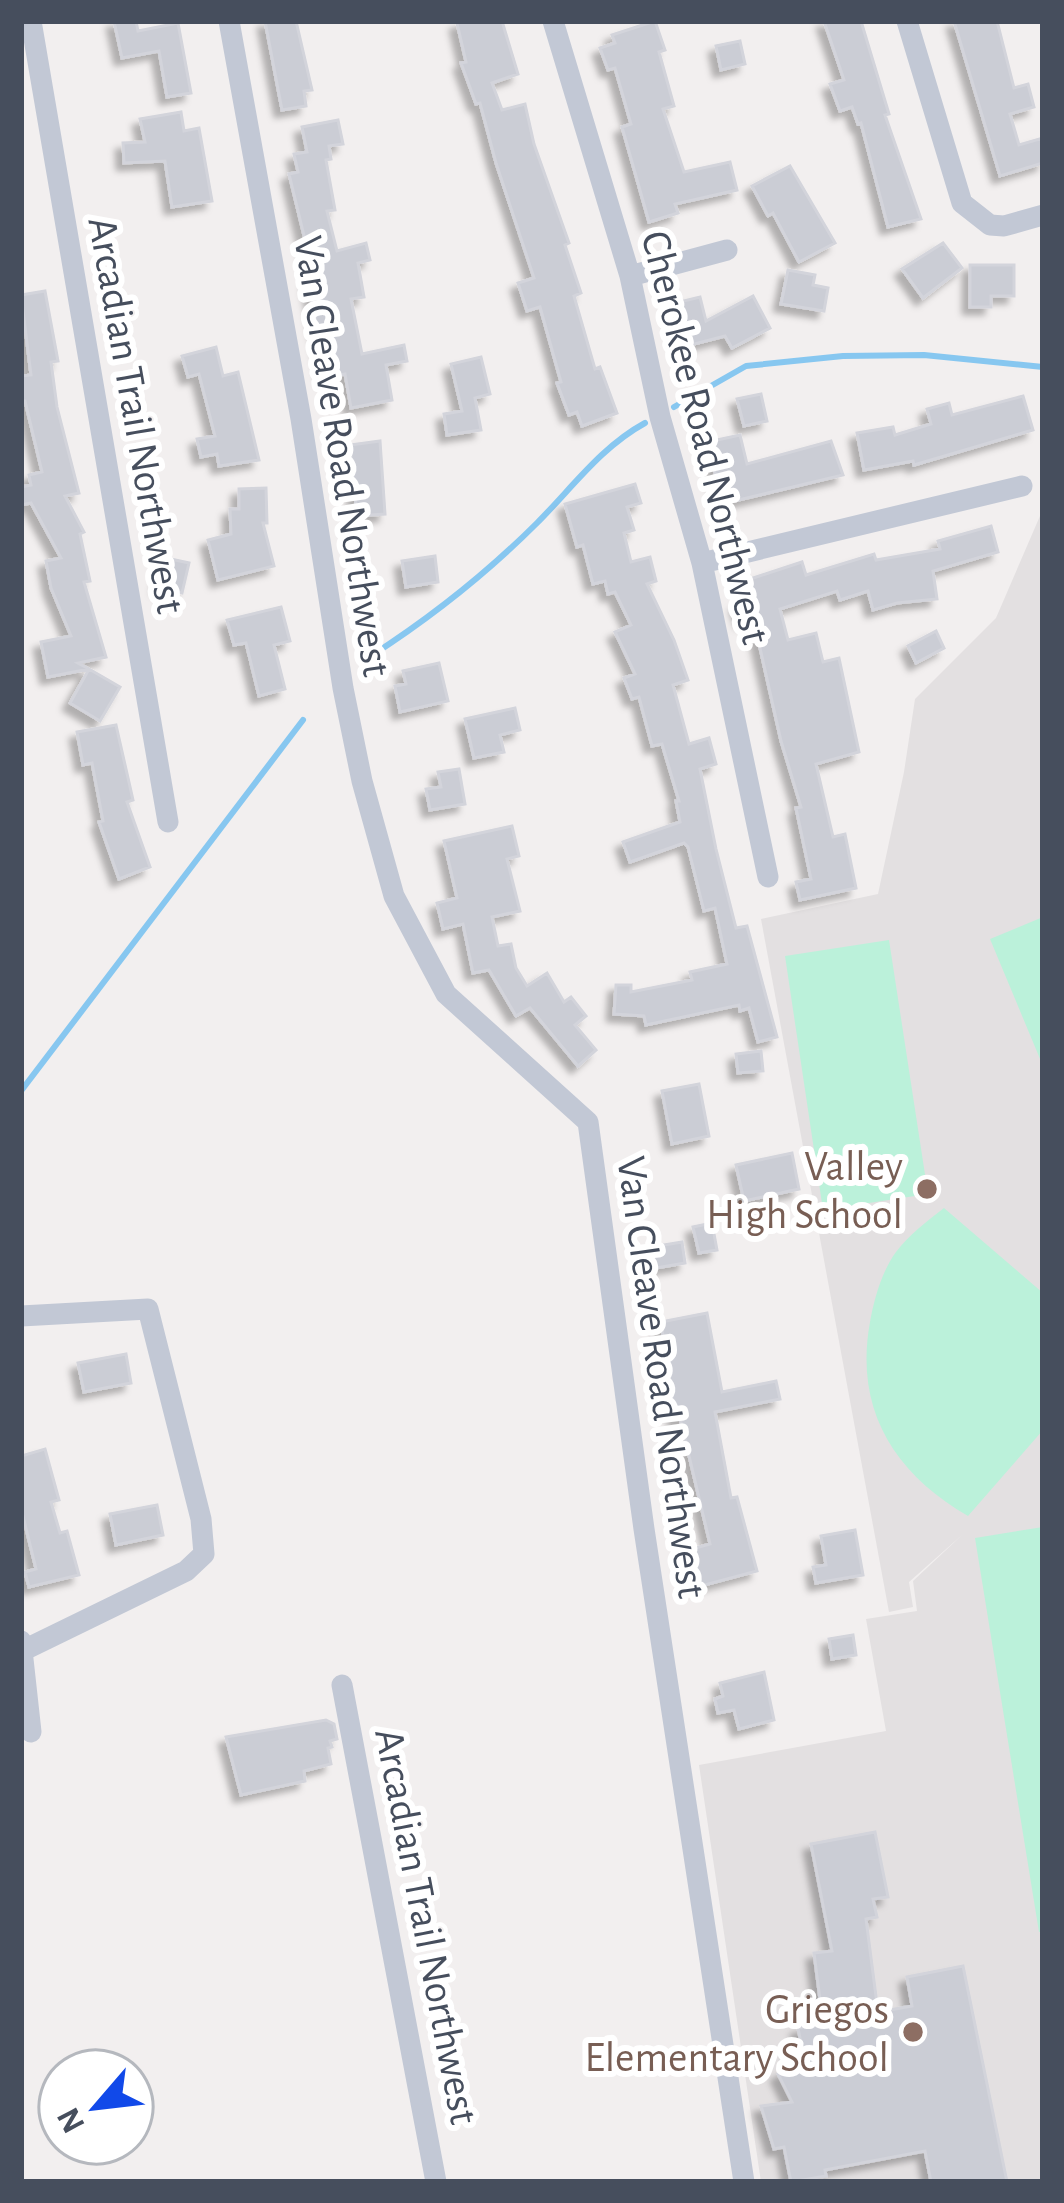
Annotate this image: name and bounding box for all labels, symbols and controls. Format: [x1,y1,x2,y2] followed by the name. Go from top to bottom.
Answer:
[80,214,192,617] street label: Arcadian Trail Northwest
[633,227,777,648] street label: Cherokee Road Northwest
[286,233,398,680] street label: Van Cleave Road Northwest
[706,1146,903,1236] place label: Valley High School
[609,1154,713,1601] street label: Van Cleave Road Northwest
[914,1176,940,1202] marker: Valley High School
[367,1725,485,2128] street label: Arcadian Trail Northwest
[584,1989,889,2079] place label: Griegos Elementary School
[900,2019,926,2045] marker: Griegos Elementary School
[36,2047,156,2167] north arrow
[52,2102,92,2138] text: N

